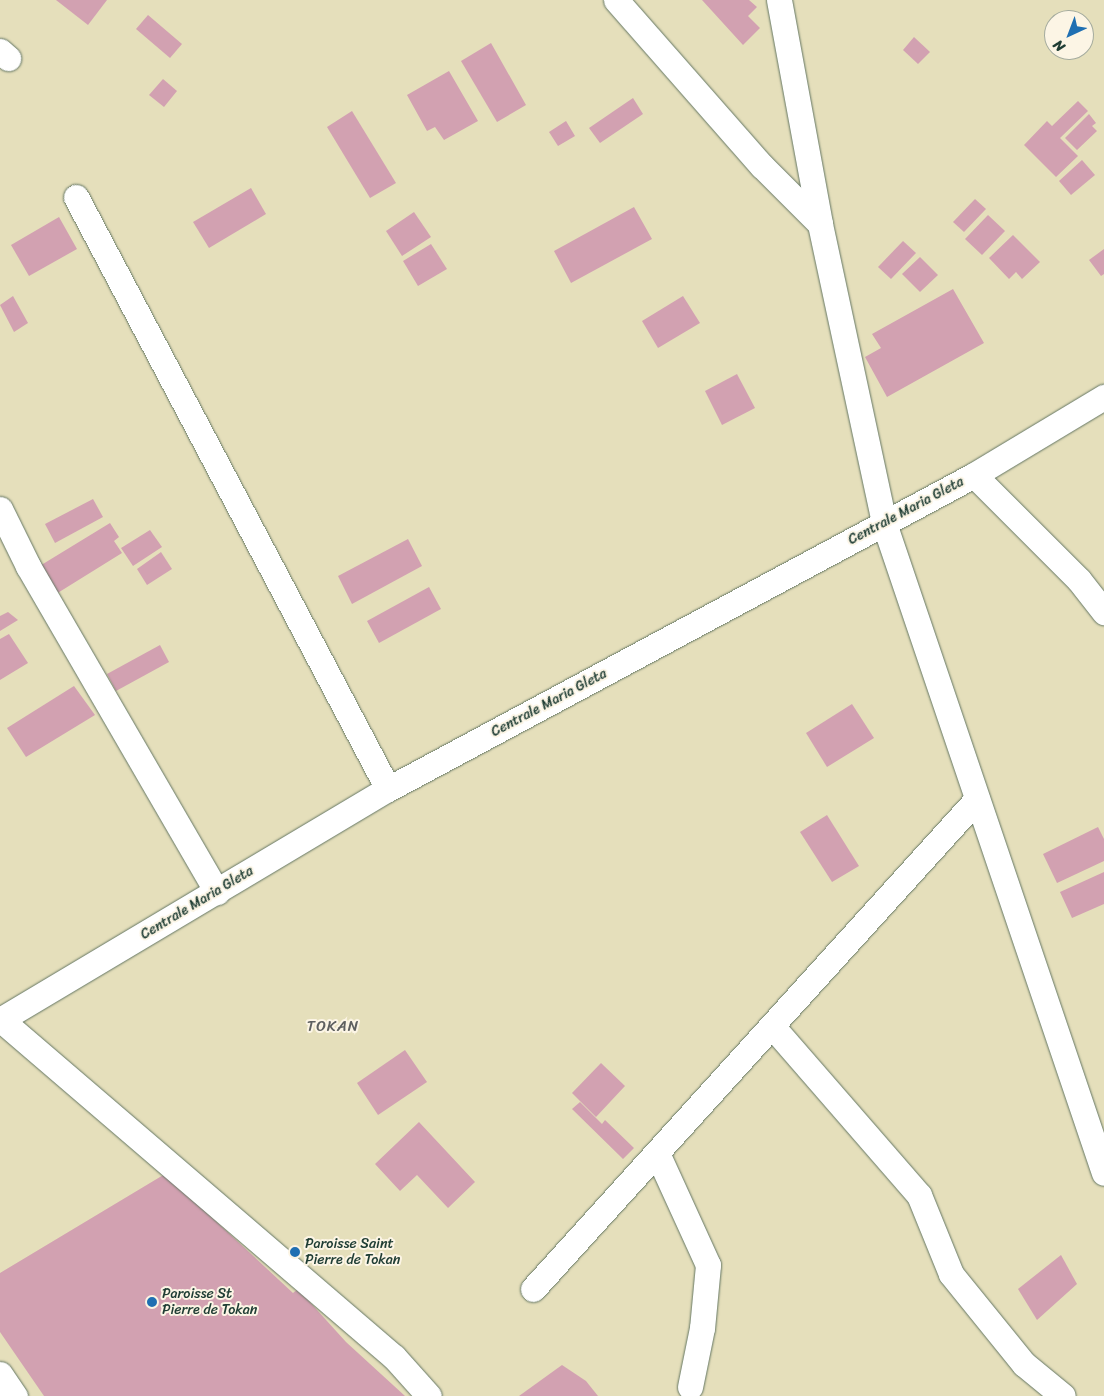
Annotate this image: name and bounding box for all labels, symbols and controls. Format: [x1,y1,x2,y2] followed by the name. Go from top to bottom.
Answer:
[1044,10,1094,60] north arrow
[1047,33,1071,58] text: N
[845,473,967,549] street label: Centrale Maria Gleta
[488,665,610,741] street label: Centrale Maria Gleta
[138,863,256,943] street label: Centrale Maria Gleta
[306,1018,360,1036] district label: TOKAN
[305,1236,400,1268] place label: Paroisse Saint Pierre de Tokan
[289,1246,301,1258] marker: Paroisse Saint Pierre de Tokan
[162,1286,257,1318] place label: Paroisse St Pierre de Tokan
[146,1296,158,1308] marker: Paroisse St Pierre de Tokan

